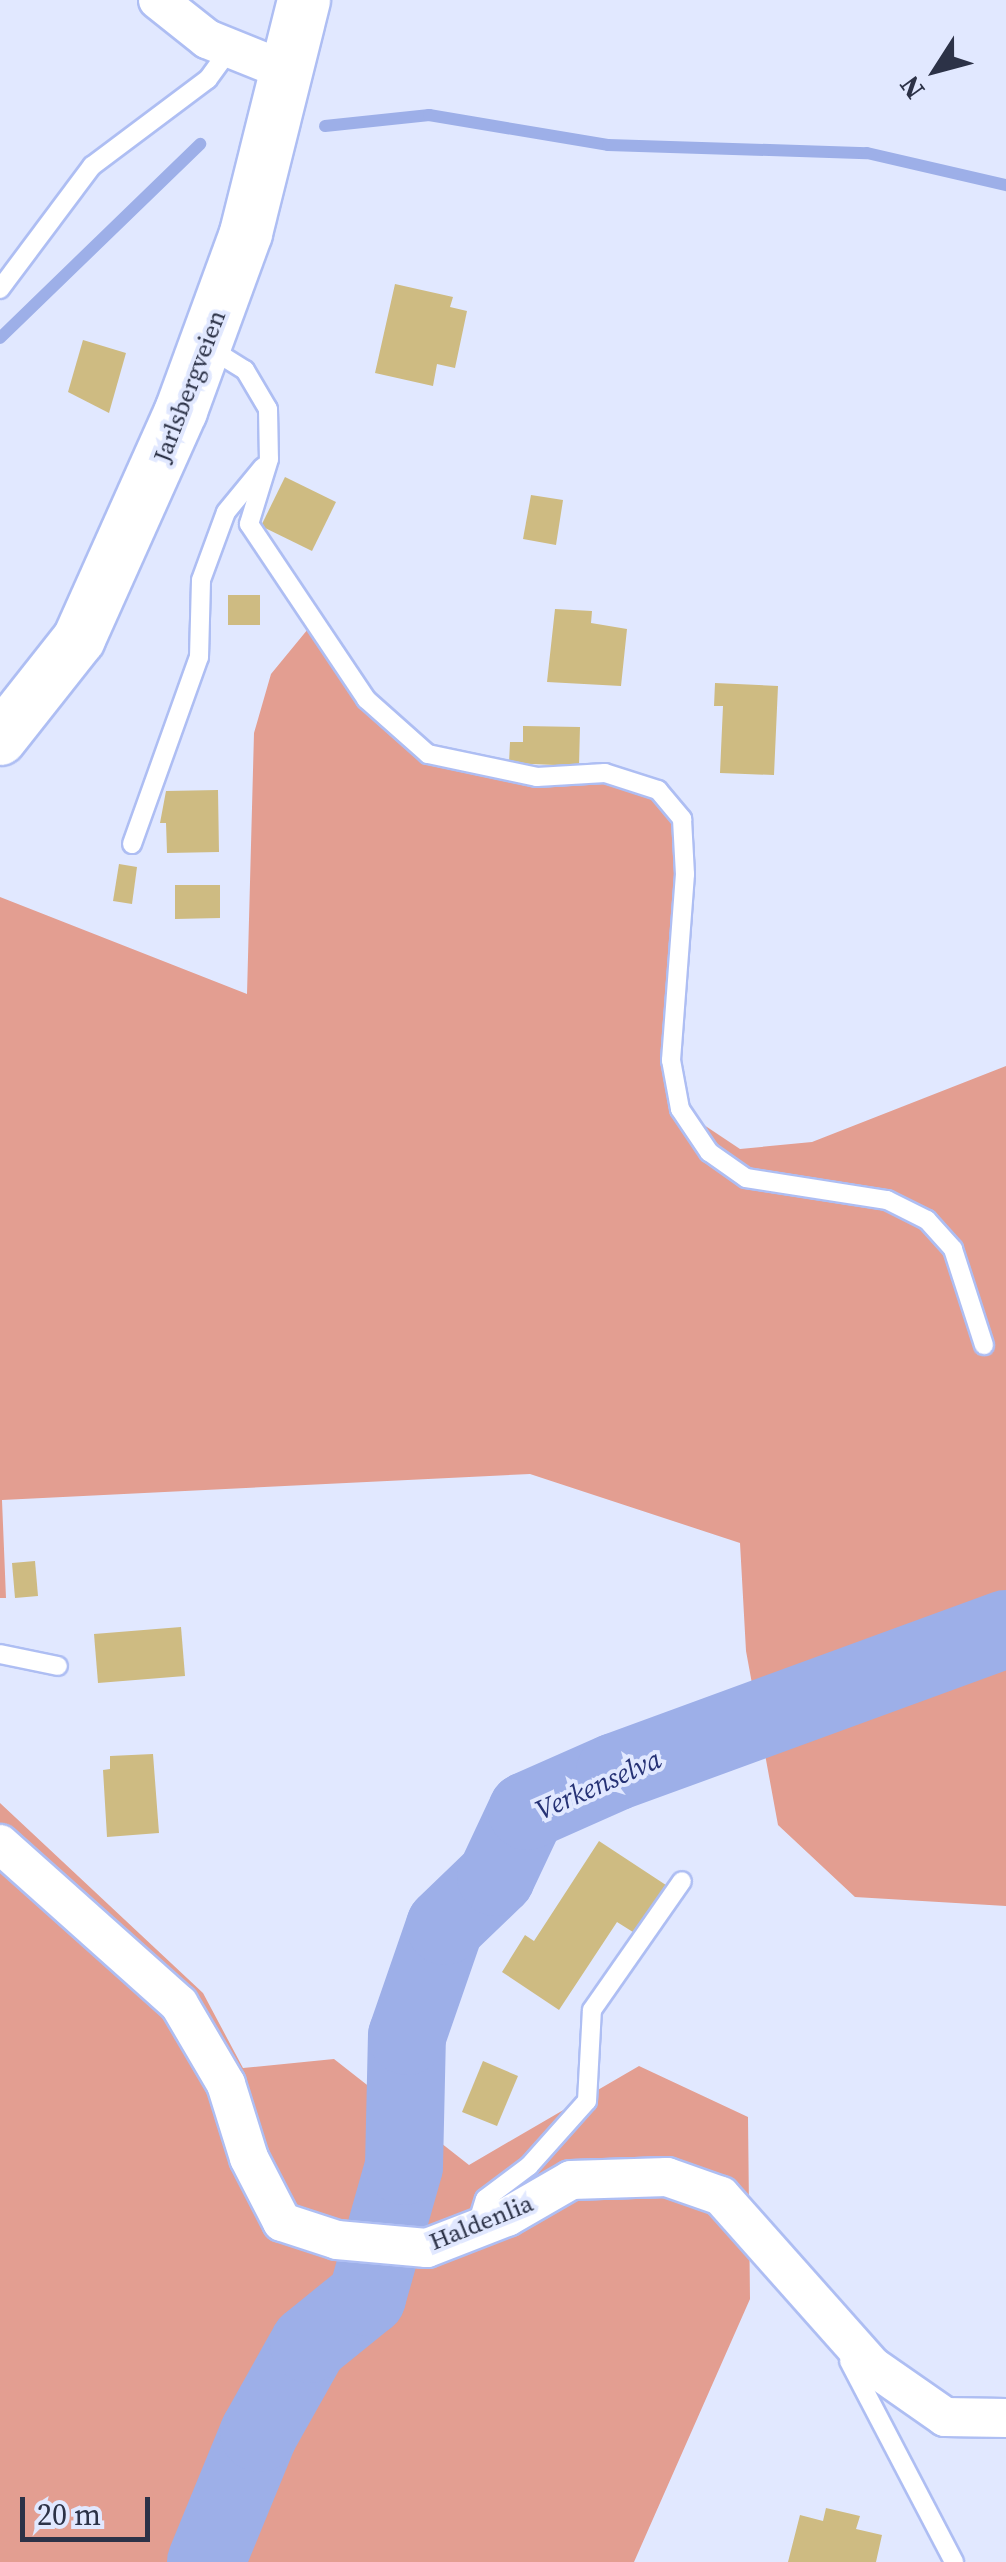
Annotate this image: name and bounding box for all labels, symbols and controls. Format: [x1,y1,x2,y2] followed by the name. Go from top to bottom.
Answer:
[886,20,986,120] north arrow
[890,68,933,107] text: N
[146,306,232,466] street label: Jarlsbergveien
[530,1741,666,1827] water label: Verkenselva
[425,2188,537,2256] street label: Haldenlia
[25,2477,155,2539] scale bar
[37,2494,101,2535] text: 20 m

